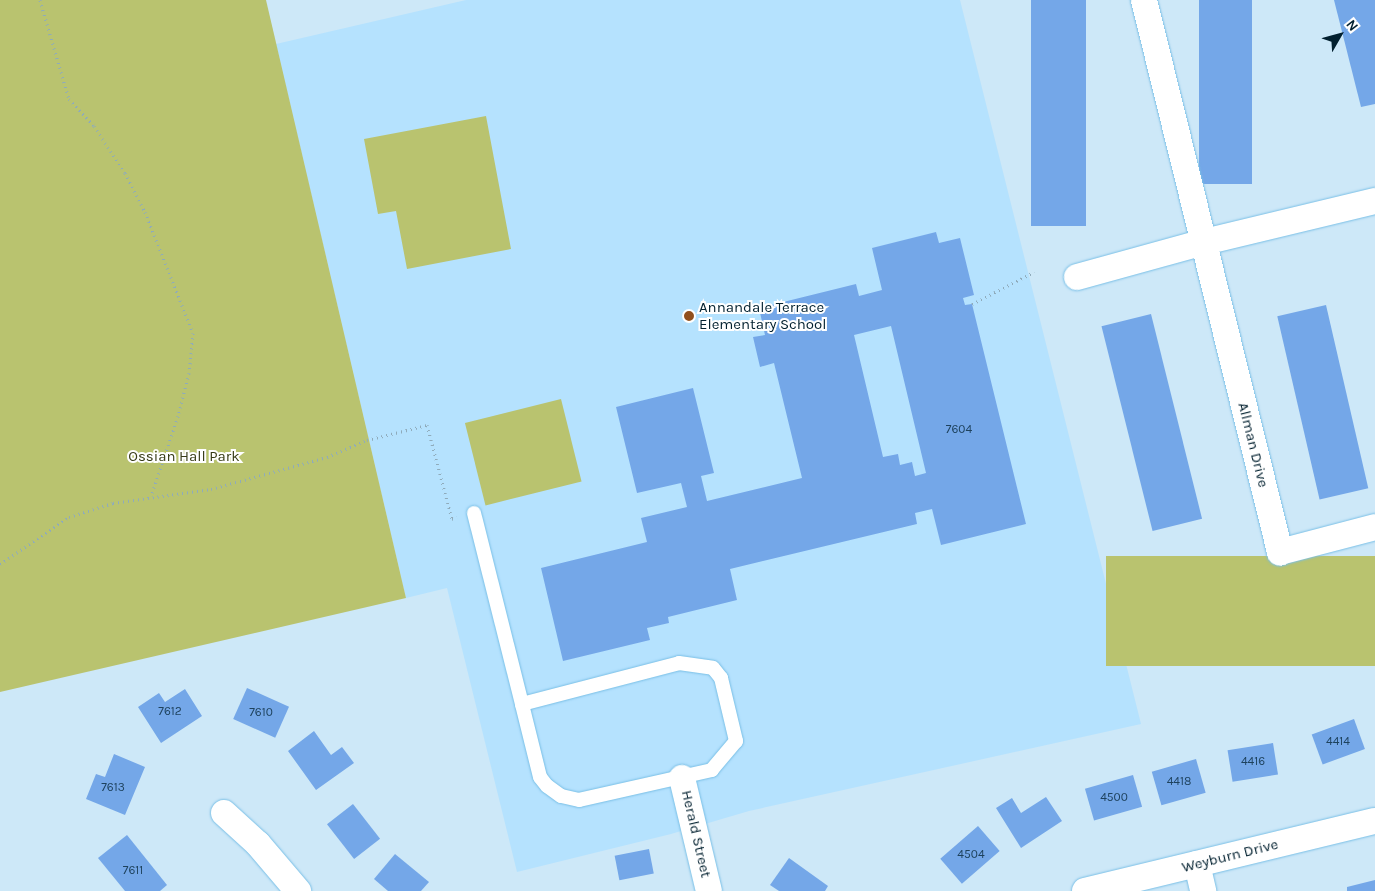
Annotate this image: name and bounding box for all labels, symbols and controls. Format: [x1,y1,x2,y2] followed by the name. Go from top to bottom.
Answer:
[1315,10,1365,60] north arrow
[1342,16,1362,35] text: N
[699,298,826,333] place label: Annandale Terrace Elementary School
[683,310,695,322] marker: Annandale Terrace Elementary School
[1234,401,1272,489] street label: Allman Drive
[946,423,972,437] house number: 7604
[128,448,240,466] park label: Ossian Hall Park
[158,705,182,719] house number: 7612
[249,706,273,720] house number: 7610
[1326,735,1350,749] house number: 4414
[1241,755,1265,769] house number: 4416
[1167,775,1191,789] house number: 4418
[101,781,125,795] house number: 7613
[677,789,715,879] street label: Herald Street
[1100,791,1128,805] house number: 4500
[1180,835,1280,877] street label: Weyburn Drive
[957,848,985,862] house number: 4504
[123,864,143,878] house number: 7611

